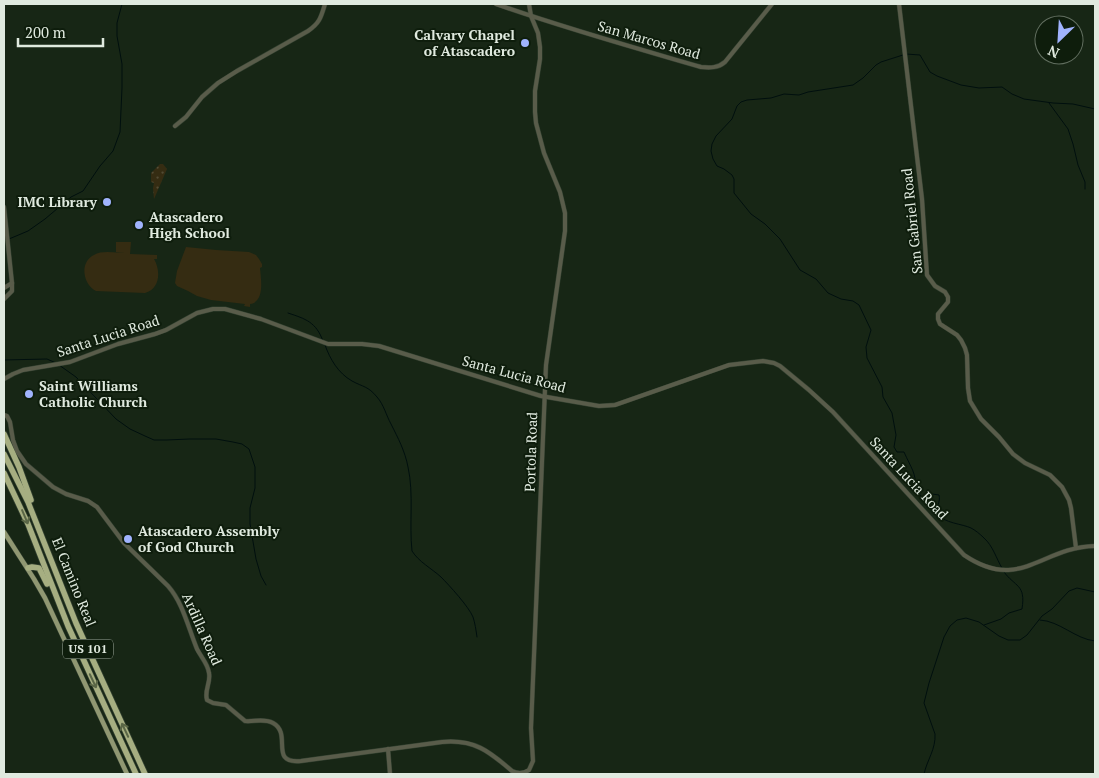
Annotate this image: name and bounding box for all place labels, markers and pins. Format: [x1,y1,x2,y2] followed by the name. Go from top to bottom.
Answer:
[414,25,515,60] place label: Calvary Chapel of Atascadero
[519,37,531,49] marker: Calvary Chapel of Atascadero
[17,192,98,211] place label: IMC Library
[101,196,113,208] marker: IMC Library
[149,207,230,242] place label: Atascadero High School
[133,219,145,231] marker: Atascadero High School
[39,376,147,411] place label: Saint Williams Catholic Church
[23,388,35,400] marker: Saint Williams Catholic Church
[138,521,280,556] place label: Atascadero Assembly of God Church
[122,533,134,545] marker: Atascadero Assembly of God Church

